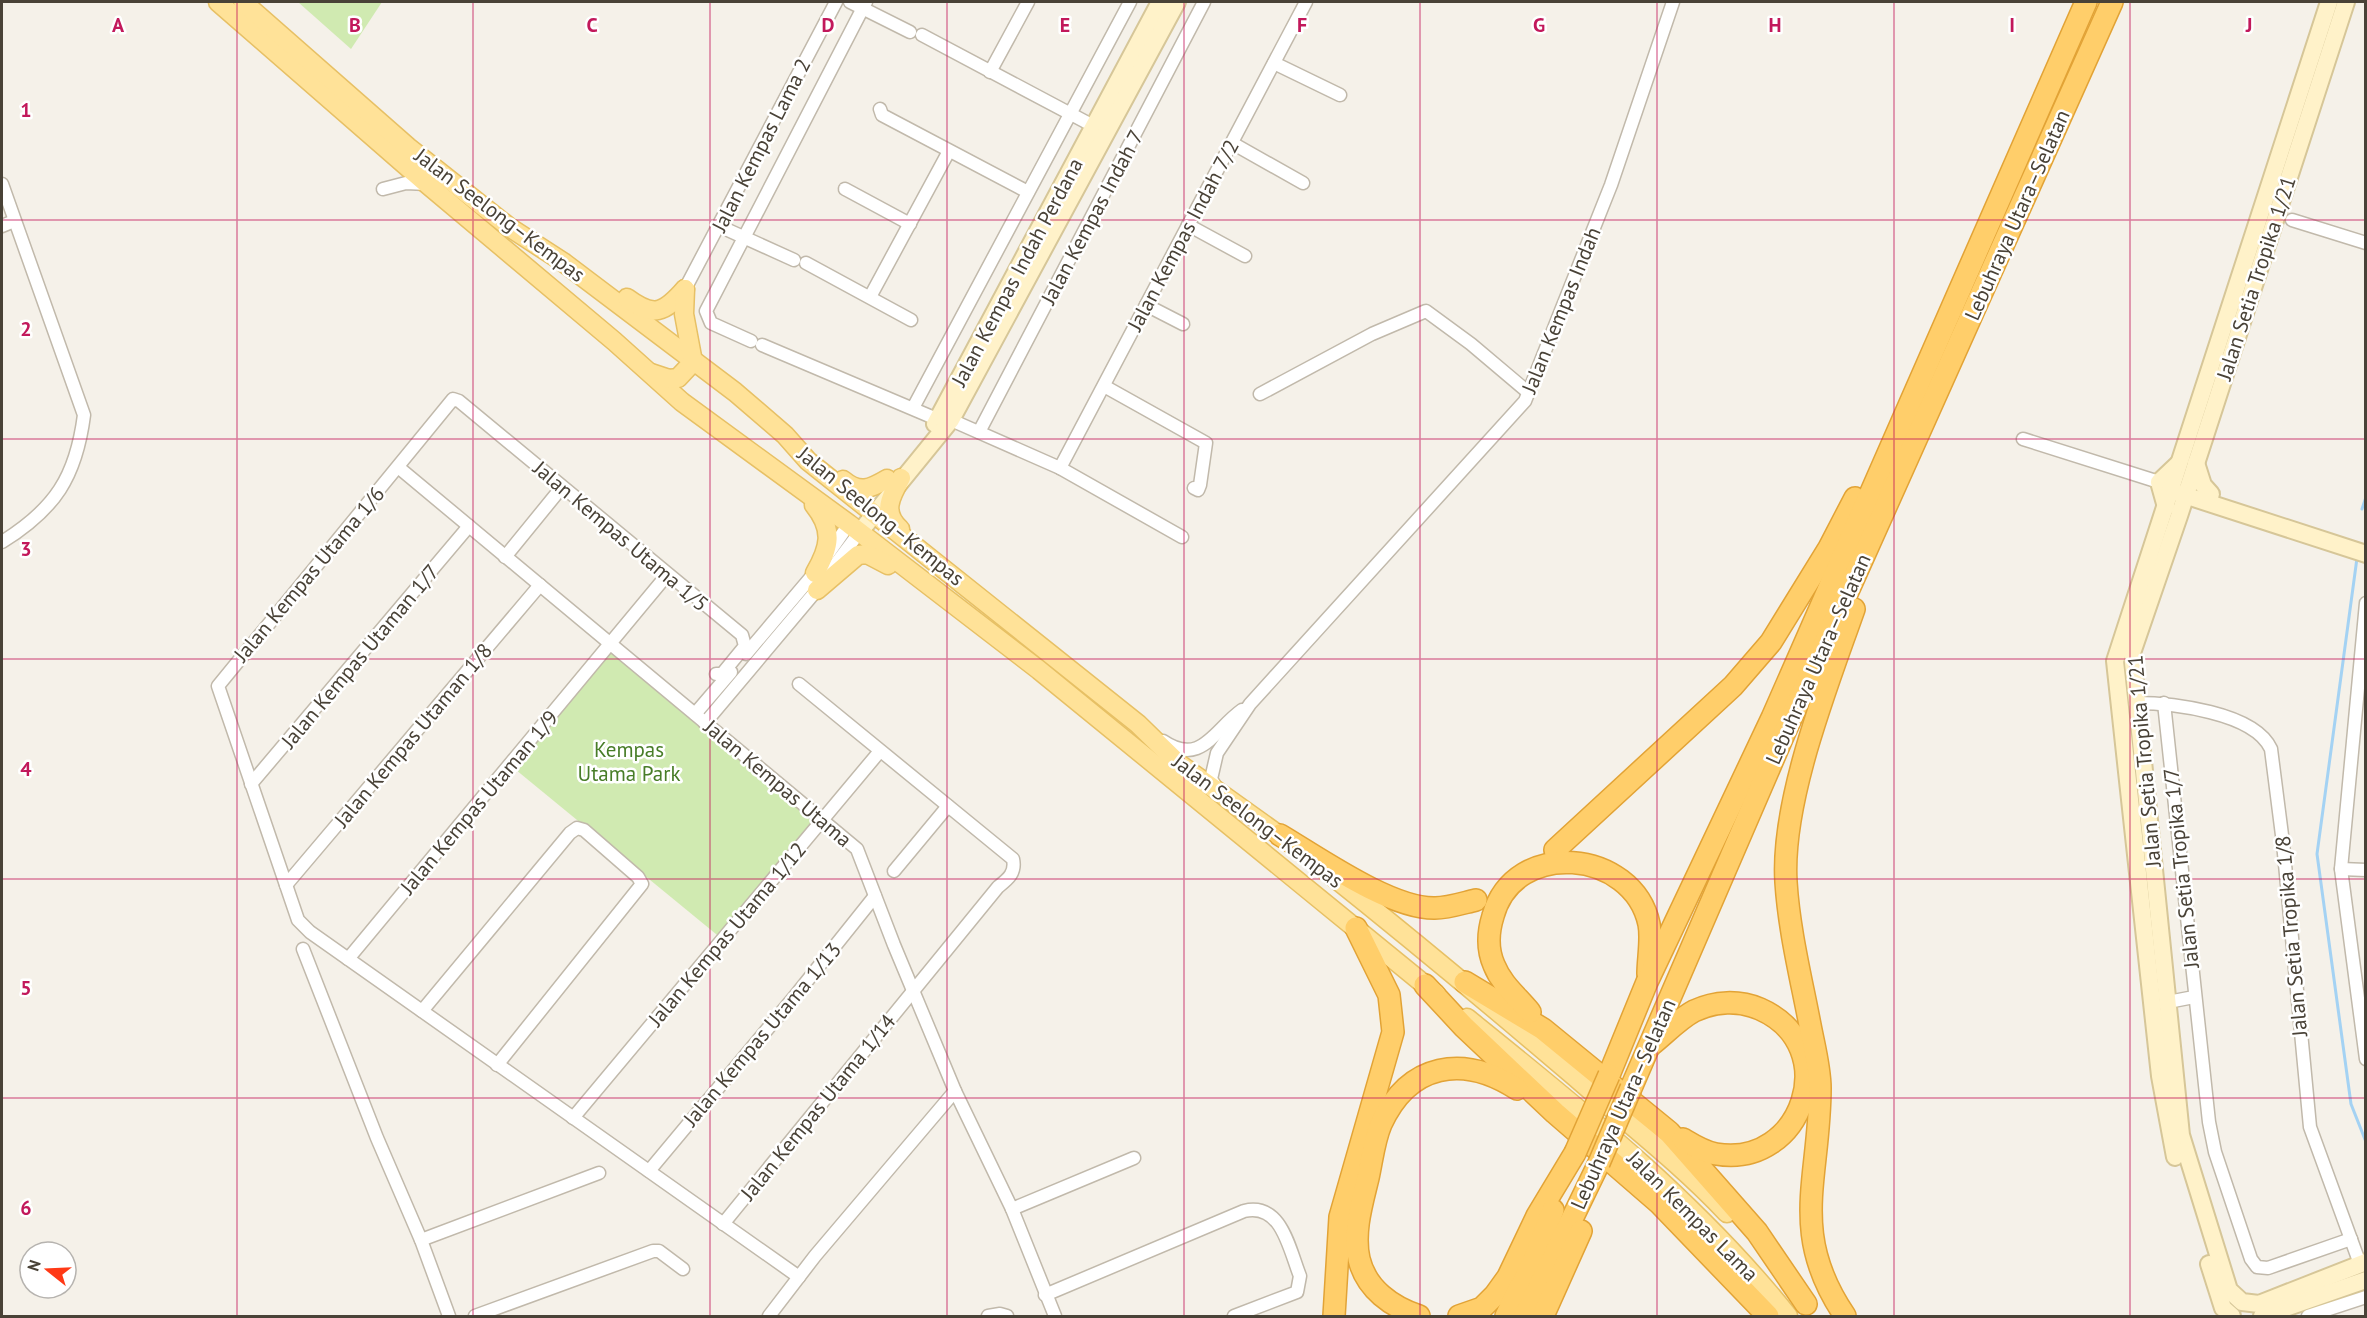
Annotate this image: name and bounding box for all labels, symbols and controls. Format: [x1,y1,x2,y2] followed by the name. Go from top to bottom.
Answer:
[112,12,125,38] text: A
[349,12,361,38] text: B
[586,12,598,38] text: C
[822,12,835,38] text: D
[1060,12,1070,38] text: E
[1297,12,1307,38] text: F
[1533,12,1545,38] text: G
[1768,12,1782,38] text: H
[2009,12,2015,38] text: I
[2245,12,2252,38] text: J
[705,54,816,237] street label: Jalan Kempas Lama 2
[20,97,32,123] text: 1
[1958,105,2076,325] street label: Lebuhraya Utara–Selatan
[1034,125,1149,310] street label: Jalan Kempas Indah 7
[1121,135,1245,336] street label: Jalan Kempas Indah 7/2
[409,141,591,288] street label: Jalan Seelong–Kempas
[945,153,1089,392] street label: Jalan Kempas Indah Perdana
[2210,173,2302,384] street label: Jalan Setia Tropika 1/21
[1515,223,1607,398] street label: Jalan Kempas Indah
[20,316,32,342] text: 2
[791,440,970,591] street label: Jalan Seelong–Kempas
[527,454,714,617] street label: Jalan Kempas Utama 1/5
[227,481,390,668] street label: Jalan Kempas Utama 1/6
[20,536,32,562] text: 3
[1759,549,1877,769] street label: Lebuhraya Utara–Selatan
[274,558,445,754] street label: Jalan Kempas Utaman 1/7
[327,637,498,833] street label: Jalan Kempas Utaman 1/8
[2121,654,2167,869] street label: Jalan Setia Tropika 1/21
[393,704,564,900] street label: Jalan Kempas Utaman 1/9
[698,713,857,853] street label: Jalan Kempas Utama
[578,736,680,787] park label: Kempas Utama Park
[1167,747,1349,894] street label: Jalan Seelong–Kempas
[20,756,32,782] text: 4
[2157,766,2205,971] street label: Jalan Setia Tropika 1/7
[2269,835,2313,1038] street label: Jalan Setia Tropika 1/8
[641,836,812,1032] street label: Jalan Kempas Utama 1/12
[676,936,847,1132] street label: Jalan Kempas Utama 1/13
[20,975,32,1001] text: 5
[1564,994,1682,1214] street label: Lebuhraya Utara–Selatan
[734,1008,901,1206] street label: Jalan Kempas Utama 1/14
[1621,1144,1764,1287] street label: Jalan Kempas Lama
[20,1195,32,1221] text: 6
[18,1240,78,1300] north arrow
[23,1257,45,1273] text: N

